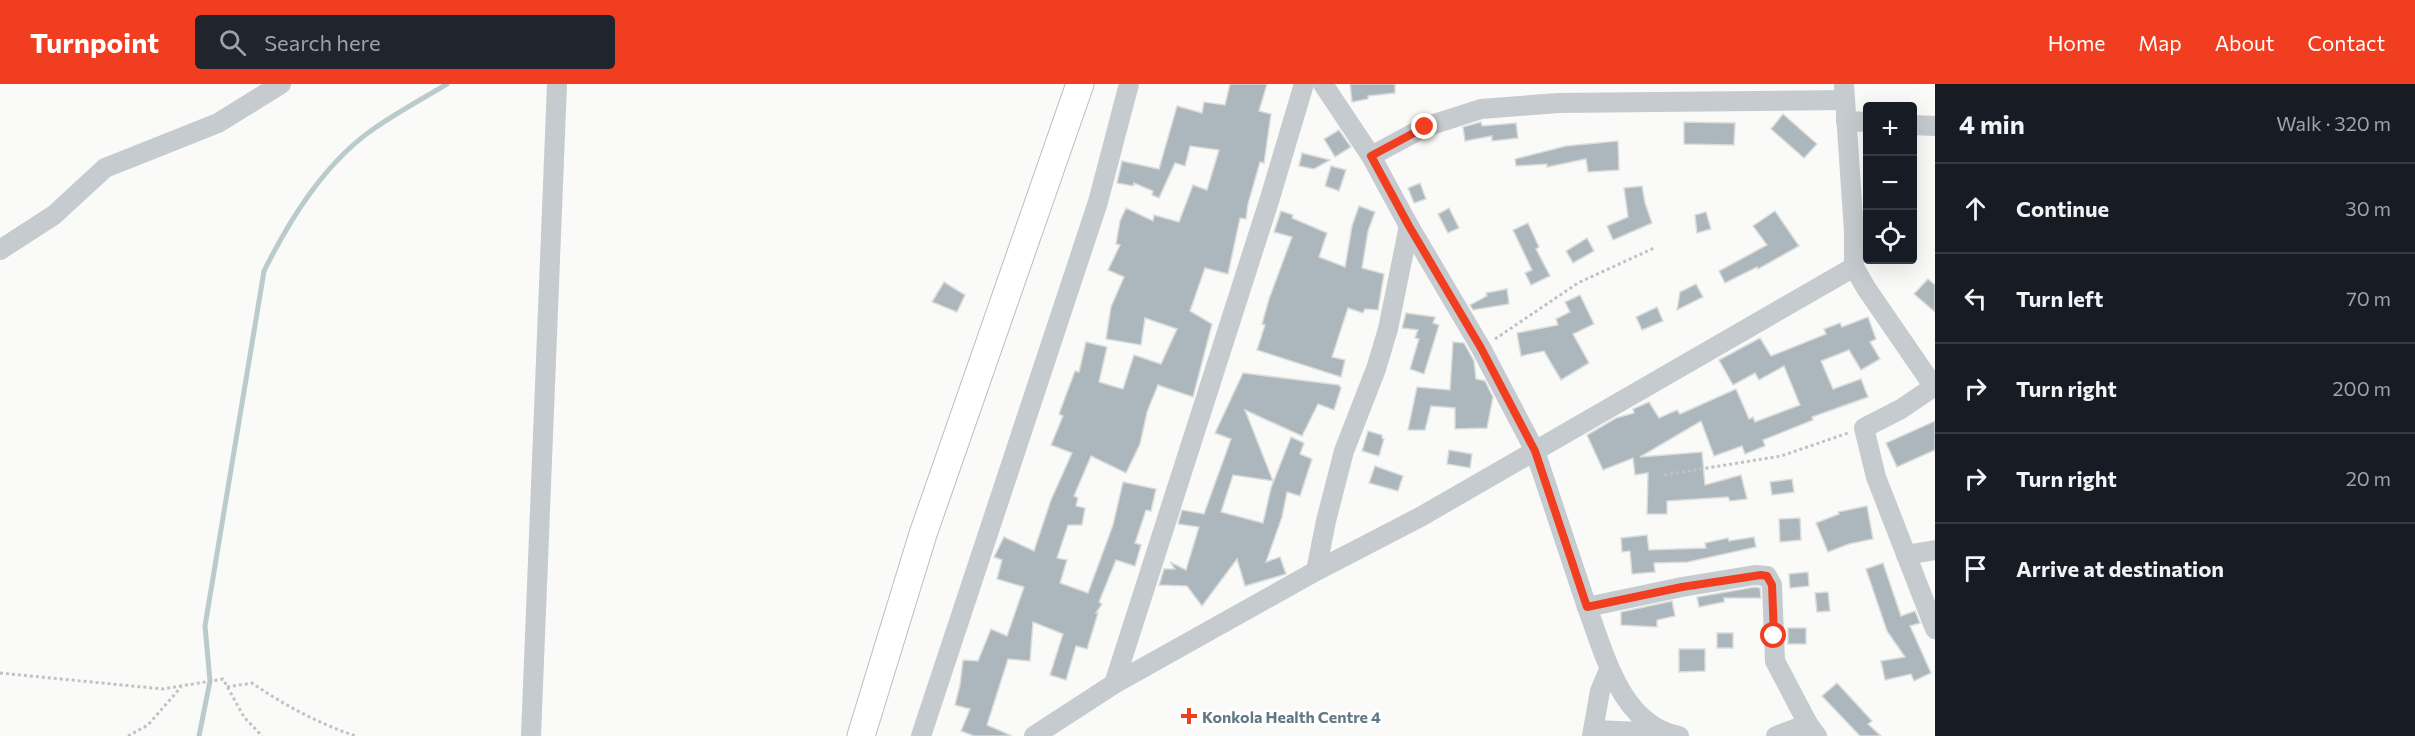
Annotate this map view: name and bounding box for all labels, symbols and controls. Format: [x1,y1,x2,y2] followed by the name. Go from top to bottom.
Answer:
[195,15,615,69] search box
[30,25,159,59] text: Turnpoint
[216,26,249,59] icon: search
[264,29,381,56] text: Search here
[2048,30,2105,55] text: Home
[2138,30,2182,55] text: Map
[2215,30,2274,55] text: About
[2307,30,2385,55] text: Contact
[1863,102,1917,264] map controls
[1863,102,1917,156] button: +
[1959,108,2025,139] text: 4 min
[2276,111,2391,135] text: Walk · 320 m
[1411,113,1437,139] route end
[1863,156,1917,210] button: −
[1959,192,1992,225] icon: ahead
[2016,195,2109,222] text: Continue
[2345,196,2391,220] text: 30 m
[1863,210,1917,264] button: locate
[1959,282,1992,315] icon: left
[2016,285,2103,312] text: Turn left
[2346,286,2391,310] text: 70 m
[1959,372,1992,405] icon: right
[2016,375,2117,402] text: Turn right
[2333,376,2391,400] text: 200 m
[1959,462,1992,495] icon: right
[2016,465,2117,492] text: Turn right
[2346,466,2391,490] text: 20 m
[1959,552,1992,585] icon: arrive
[2016,555,2224,582] text: Arrive at destination
[1760,622,1786,648] route start
[1180,707,1198,725] marker: Konkola Health Centre 4
[1202,707,1381,726] place label: Konkola Health Centre 4

